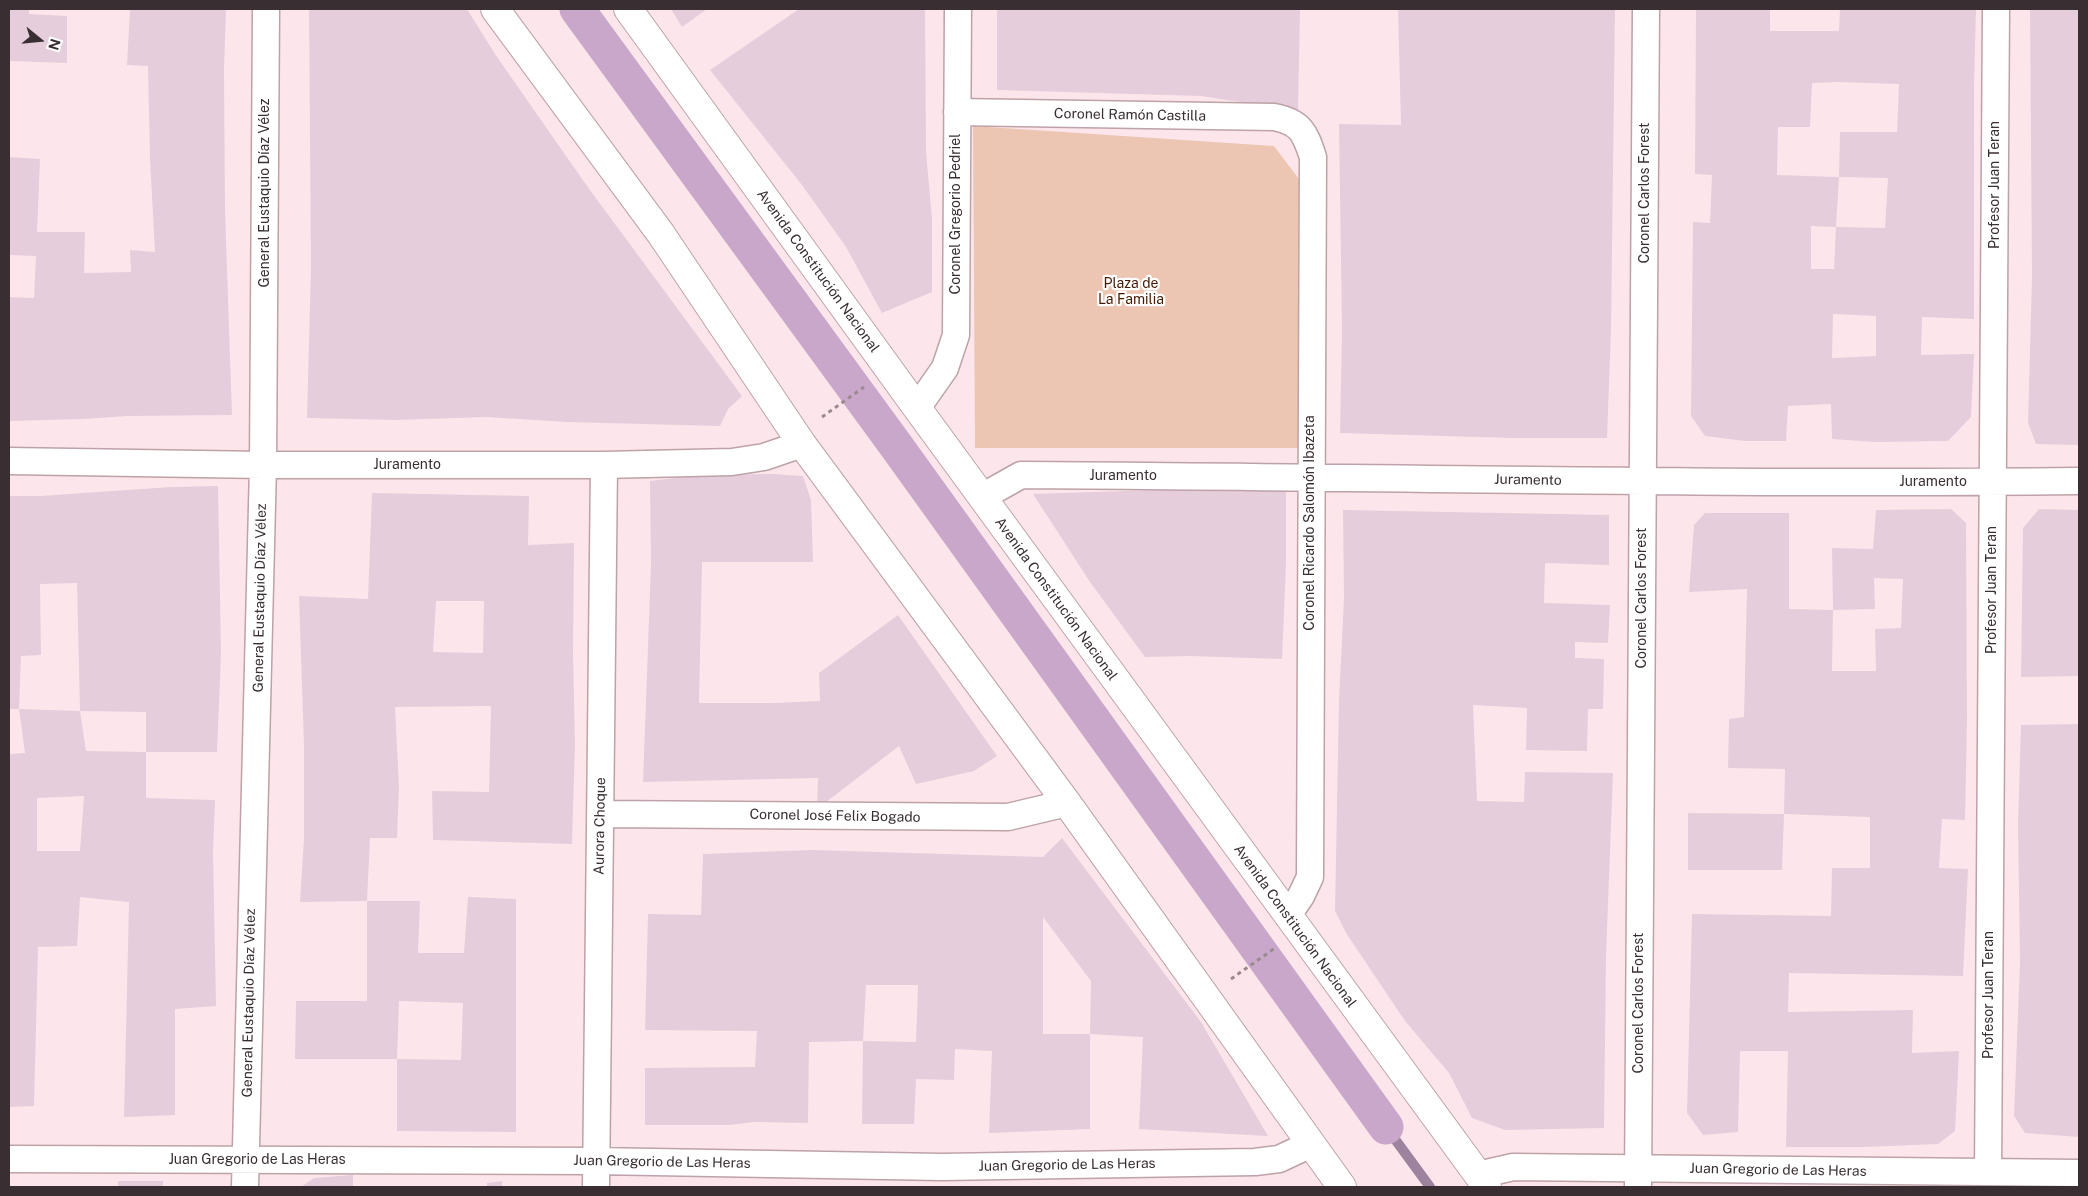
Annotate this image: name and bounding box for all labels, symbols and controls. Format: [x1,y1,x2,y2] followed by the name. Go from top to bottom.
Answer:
[15,15,65,65] north arrow
[45,37,64,52] text: N
[257,99,273,287] street label: General Eustaquio Díaz Vélez
[1054,105,1206,125] street label: Coronel Ramón Castilla
[1987,121,2003,249] street label: Profesor Juan Teran
[1637,122,1653,264] street label: Coronel Carlos Forest
[948,134,964,294] street label: Coronel Gregorio Pedriel
[753,186,883,356] street label: Avenida Constitución Nacional
[1098,276,1164,308] park label: Plaza de La Familia
[1302,415,1318,631] street label: Coronel Ricardo Salomón Ibazeta
[373,457,441,473] street label: Juramento
[1089,468,1157,484] street label: Juramento
[1494,471,1562,489] street label: Juramento
[1899,474,1967,490] street label: Juramento
[250,503,270,693] street label: General Eustaquio Díaz Vélez
[991,514,1121,684] street label: Avenida Constitución Nacional
[1984,526,2000,654] street label: Profesor Juan Teran
[1634,527,1650,669] street label: Coronel Carlos Forest
[591,777,609,875] street label: Aurora Choque
[749,806,921,826] street label: Coronel José Felix Bogado
[1230,841,1360,1011] street label: Avenida Constitución Nacional
[239,908,259,1098] street label: General Eustaquio Díaz Vélez
[1981,931,1997,1059] street label: Profesor Juan Teran
[1631,932,1647,1074] street label: Coronel Carlos Forest
[168,1152,346,1168] street label: Juan Gregorio de Las Heras
[573,1152,751,1172] street label: Juan Gregorio de Las Heras
[978,1155,1156,1175] street label: Juan Gregorio de Las Heras
[1689,1160,1867,1180] street label: Juan Gregorio de Las Heras

